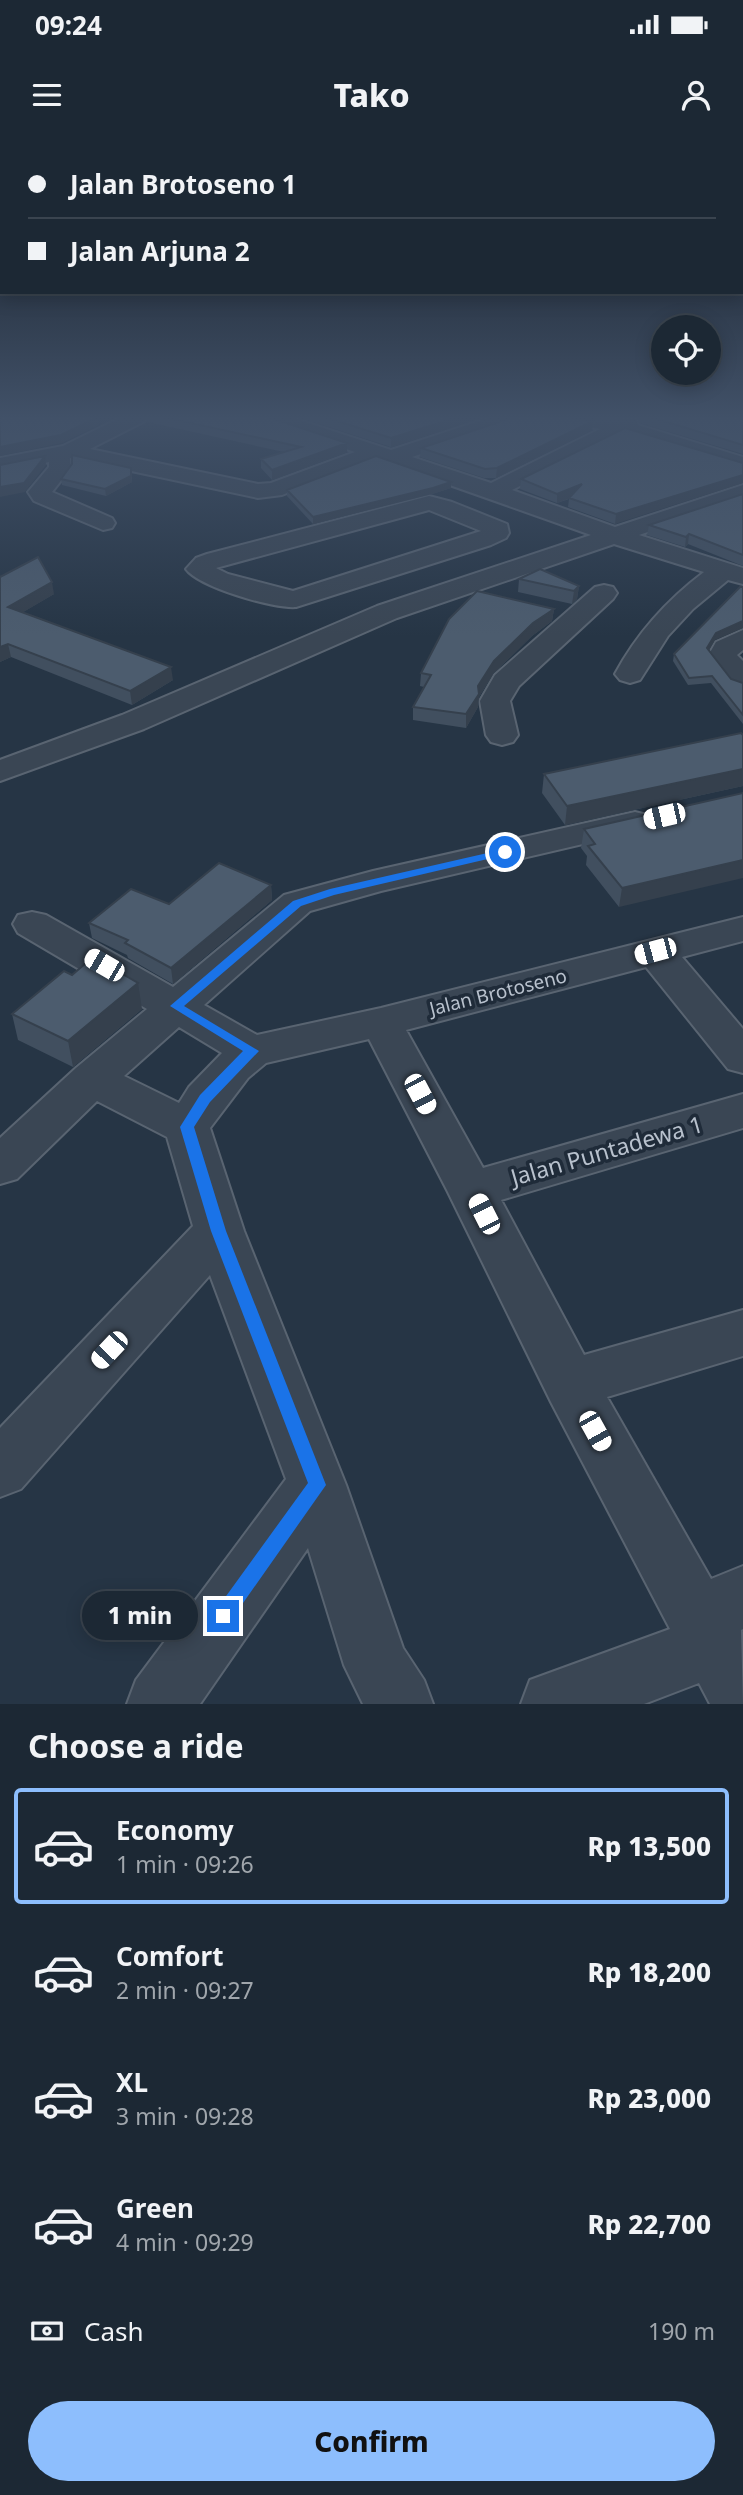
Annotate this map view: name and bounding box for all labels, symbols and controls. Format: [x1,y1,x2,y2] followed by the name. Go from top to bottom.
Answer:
[35,7,102,43] text: 09:24
[333,73,410,116] text: Tako
[28,76,66,114] icon: menu
[677,76,715,114] icon: person
[70,166,297,202] text: Jalan Brotoseno 1
[70,233,250,269] text: Jalan Arjuna 2
[651,315,721,385] map controls
[651,315,721,385] button: locate
[642,801,687,831] car
[489,836,521,868] route start
[632,935,679,967] car
[81,945,128,985] car
[425,962,569,1022] street label: Jalan Brotoseno
[401,1071,440,1117] car
[505,1107,707,1193] street label: Jalan Puntadewa 1
[466,1191,503,1237] car
[87,1327,132,1373] car
[576,1408,615,1454] car
[83,1592,198,1640] callout: 1 min
[108,1599,172,1631] text: 1 min
[207,1600,239,1632] route end
[28,1724,244,1767] text: Choose a ride
[116,1812,234,1848] text: Economy
[32,1815,95,1878] icon: car
[588,1828,711,1864] text: Rp 13,500
[116,1848,254,1880] text: 1 min · 09:26
[116,1938,224,1974] text: Comfort
[32,1941,95,2004] icon: car
[588,1954,711,1990] text: Rp 18,200
[116,1974,254,2006] text: 2 min · 09:27
[116,2064,148,2100] text: XL
[32,2067,95,2130] icon: car
[588,2080,711,2116] text: Rp 23,000
[116,2100,254,2132] text: 3 min · 09:28
[116,2190,194,2226] text: Green
[32,2193,95,2256] icon: car
[588,2206,711,2242] text: Rp 22,700
[116,2226,254,2258] text: 4 min · 09:29
[28,2312,66,2350] icon: cash
[84,2313,144,2349] text: Cash
[648,2315,715,2347] text: 190 m
[28,2401,715,2481] button: Confirm

